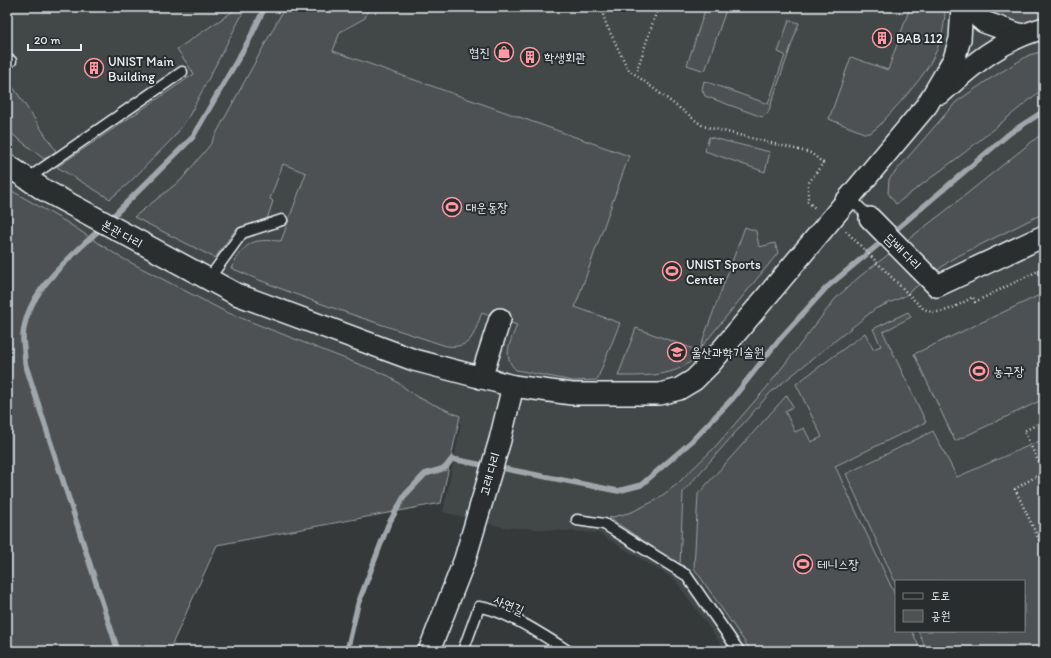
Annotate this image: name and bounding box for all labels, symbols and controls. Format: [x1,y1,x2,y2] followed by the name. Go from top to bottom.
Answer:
[28,26,81,52] scale bar
[871,27,893,49] building icon: BAB 112
[896,31,943,46] place label: BAB 112
[34,33,61,47] text: 20 m
[493,41,515,63] shop icon: 협진
[469,45,490,60] place label: 협진
[519,46,541,68] building icon: 학생회관
[544,50,586,65] place label: 학생회관
[108,54,175,84] place label: UNIST Main Building
[83,57,105,79] building icon: UNIST Main Building
[441,196,463,218] sports icon: 대운동장
[466,200,508,215] place label: 대운동장
[99,217,145,251] street label: 본관 다리
[882,231,924,273] street label: 담배 다리
[686,257,761,287] place label: UNIST Sports Center
[661,260,683,282] sports icon: UNIST Sports Center
[666,341,688,363] school or university icon: 울산과학기술원
[691,345,764,360] place label: 울산과학기술원
[968,360,990,382] sports icon: 농구장
[993,364,1024,379] place label: 농구장
[477,450,503,498] street label: 고래 다리
[792,553,814,575] sports icon: 테니스장
[817,557,859,572] place label: 테니스장
[895,580,1025,632] legend
[931,589,950,603] text: 도로
[491,591,526,618] street label: 사연길
[931,609,950,623] text: 공원

